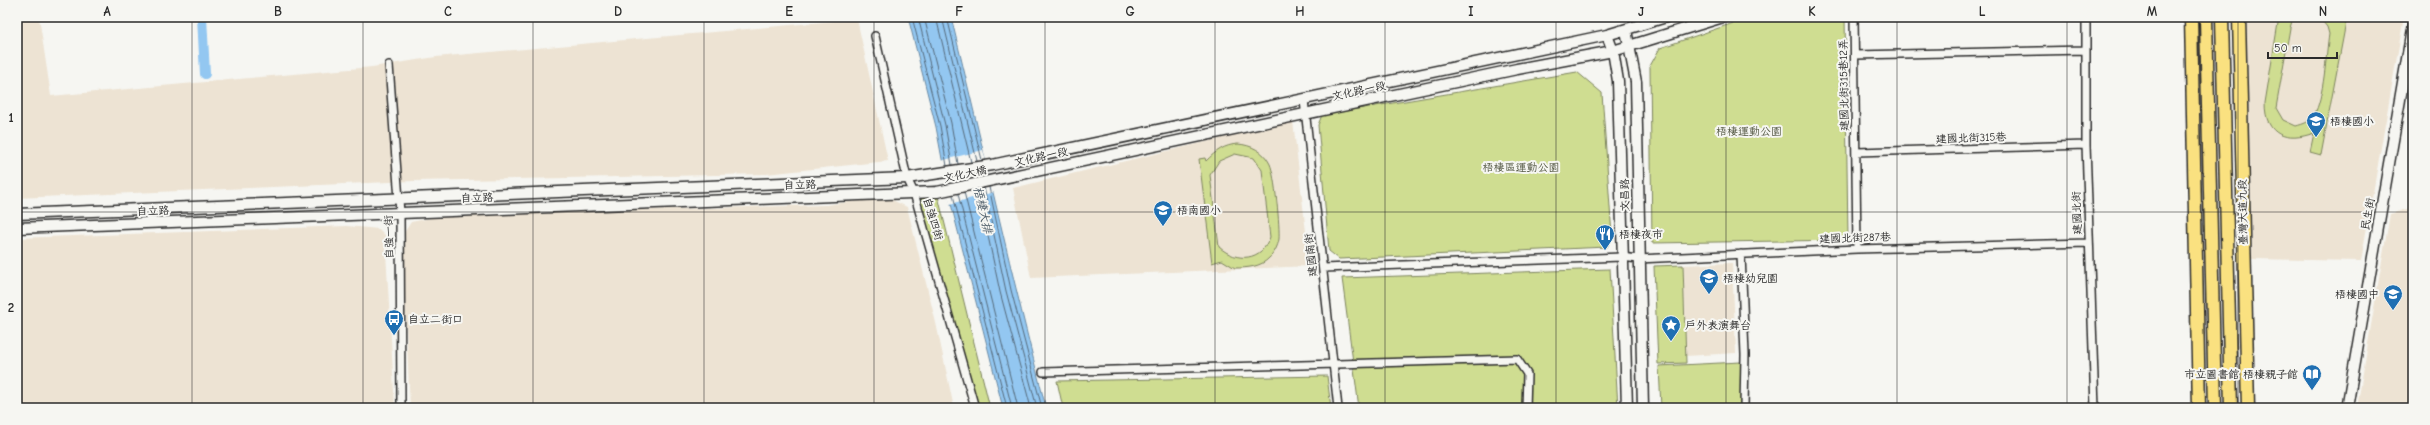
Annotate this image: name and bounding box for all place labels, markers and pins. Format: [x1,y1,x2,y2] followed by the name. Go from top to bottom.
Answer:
[2305,110,2327,138] school or university icon: 梧棲國小
[2330,115,2374,128] place label: 梧棲國小
[1152,199,1174,227] school or university icon: 梧南國小
[1177,204,1221,217] place label: 梧南國小
[1594,223,1616,251] restaurant icon: 梧棲夜市
[1619,228,1663,241] place label: 梧棲夜市
[1698,267,1720,295] school or university icon: 梧棲幼兒園
[1723,272,1778,285] place label: 梧棲幼兒園
[2382,283,2404,311] school or university icon: 梧棲國中
[2335,288,2379,301] place label: 梧棲國中
[383,308,405,336] bus stop icon: 自立二街口
[408,313,463,326] place label: 自立二街口
[1660,314,1682,342] place icon: 戶外表演舞台
[1685,319,1751,332] place label: 戶外表演舞台
[2301,363,2323,391] library icon: 市立圖書館 梧棲親子館
[2184,368,2298,381] place label: 市立圖書館 梧棲親子館

